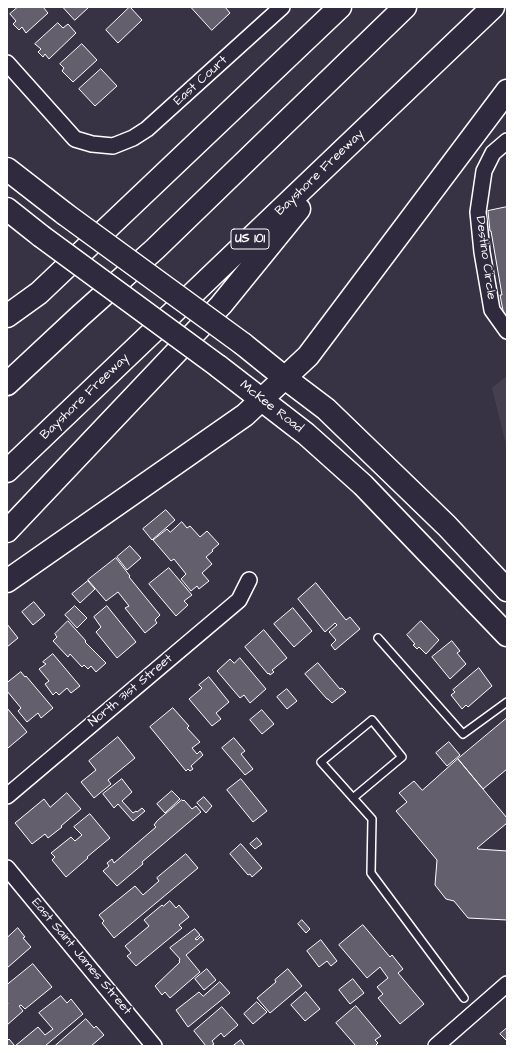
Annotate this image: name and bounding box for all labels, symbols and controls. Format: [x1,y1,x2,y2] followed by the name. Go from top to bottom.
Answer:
[171,53,231,109] street label: East Court
[272,127,368,219] street label: Bayshore Freeway
[471,215,499,301] street label: Destino Circle
[231,229,269,249] road number: US 101
[37,351,133,443] street label: Bayshore Freeway
[236,377,306,437] street label: McKee Road
[86,651,176,731] street label: North 31st Street
[28,895,134,1019] street label: East Saint James Street

